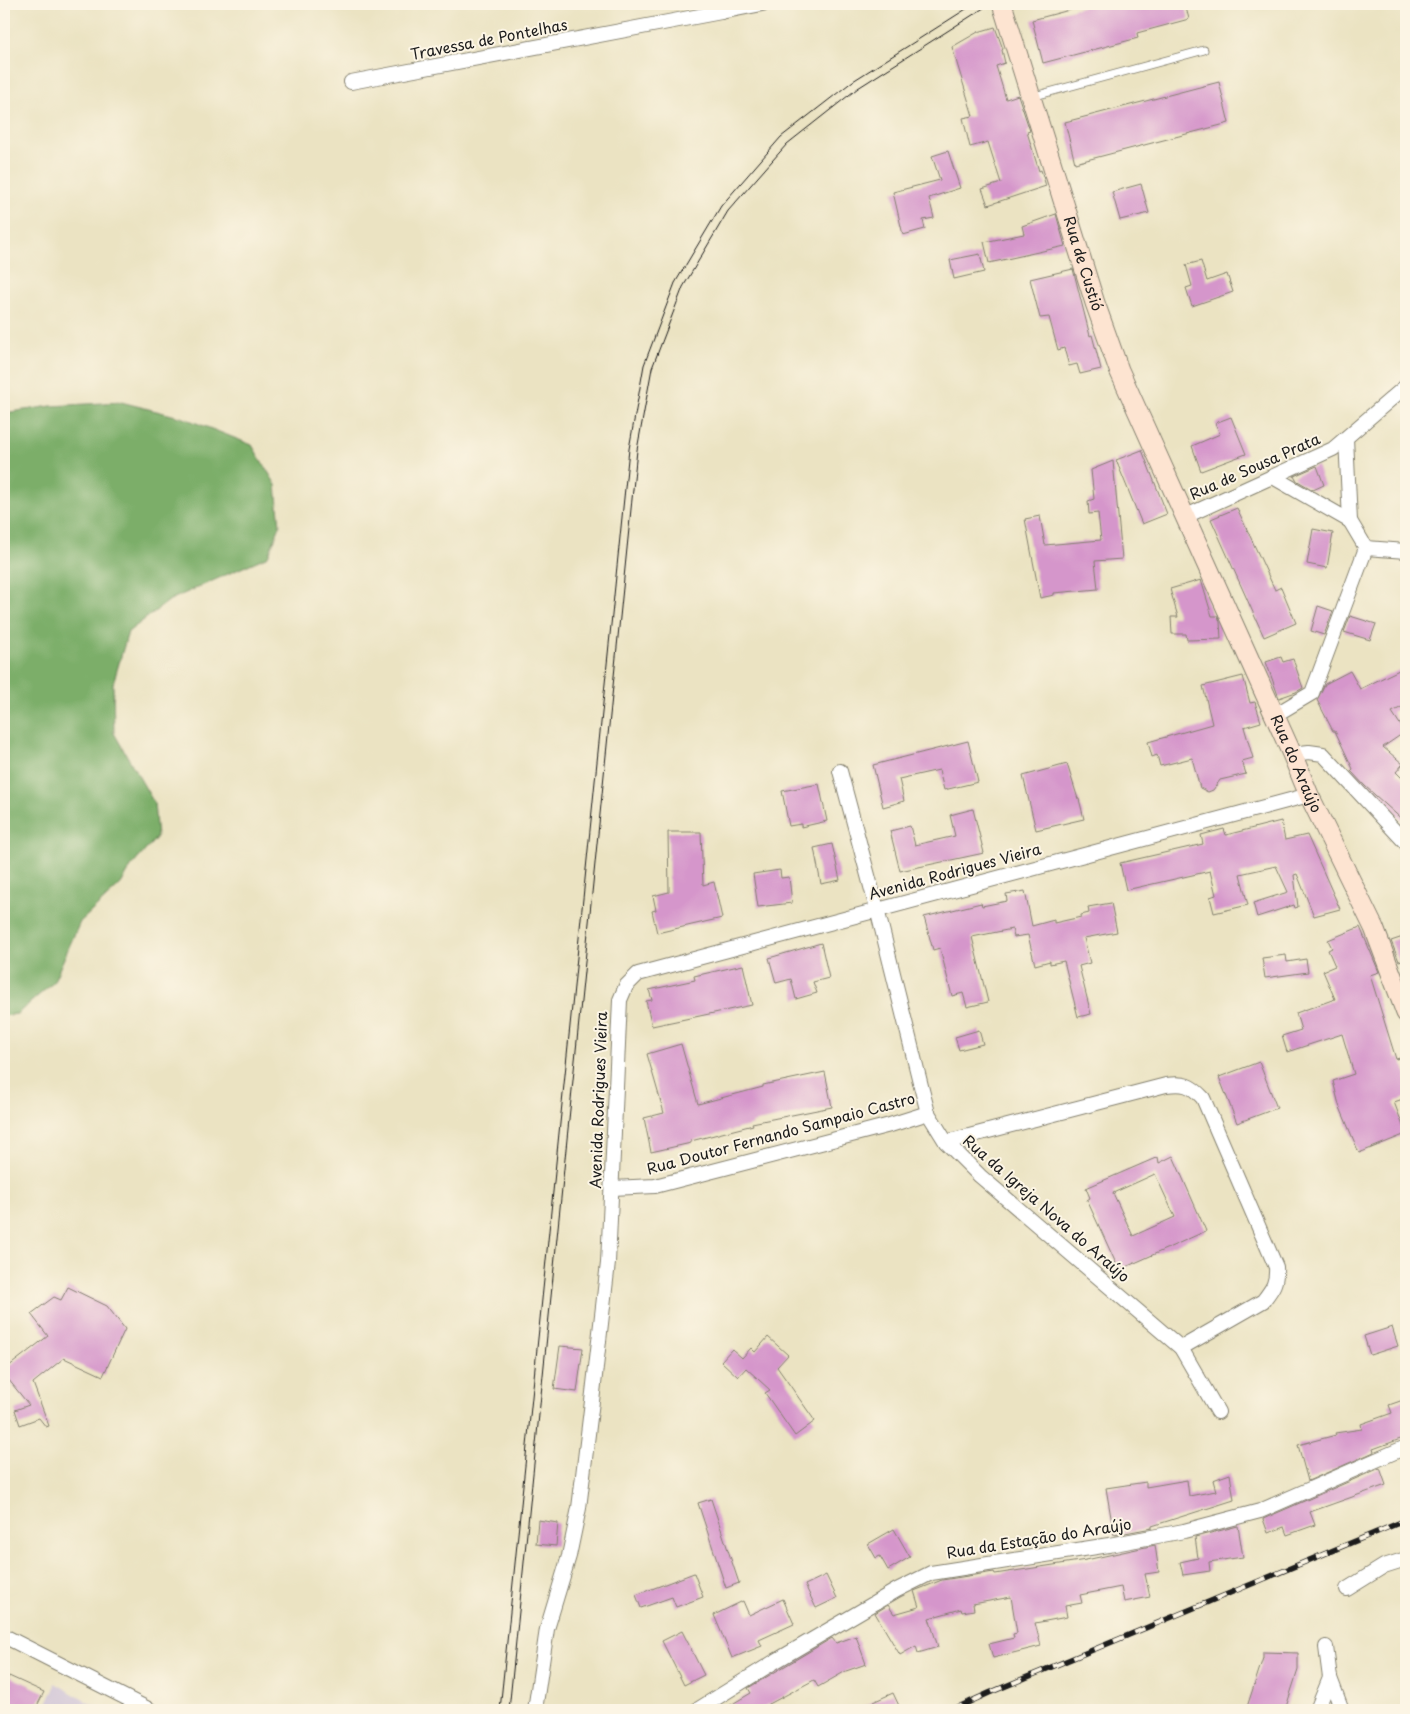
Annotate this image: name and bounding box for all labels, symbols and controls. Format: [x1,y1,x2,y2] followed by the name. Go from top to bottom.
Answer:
[408,12,569,65] street label: Travessa de Pontelhas
[1059,213,1110,314] street label: Rua de Custió
[1185,426,1324,505] street label: Rua de Sousa Prata
[1266,710,1329,816] street label: Rua do Araújo
[866,836,1044,905] street label: Avenida Rodrigues Vieira
[583,1010,612,1189] street label: Avenida Rodrigues Vieira
[644,1086,917,1179] street label: Rua Doutor Fernando Sampaio Castro
[958,1129,1136,1287] street label: Rua da Igreja Nova do Araújo
[945,1512,1133,1563] street label: Rua da Estação do Araújo

